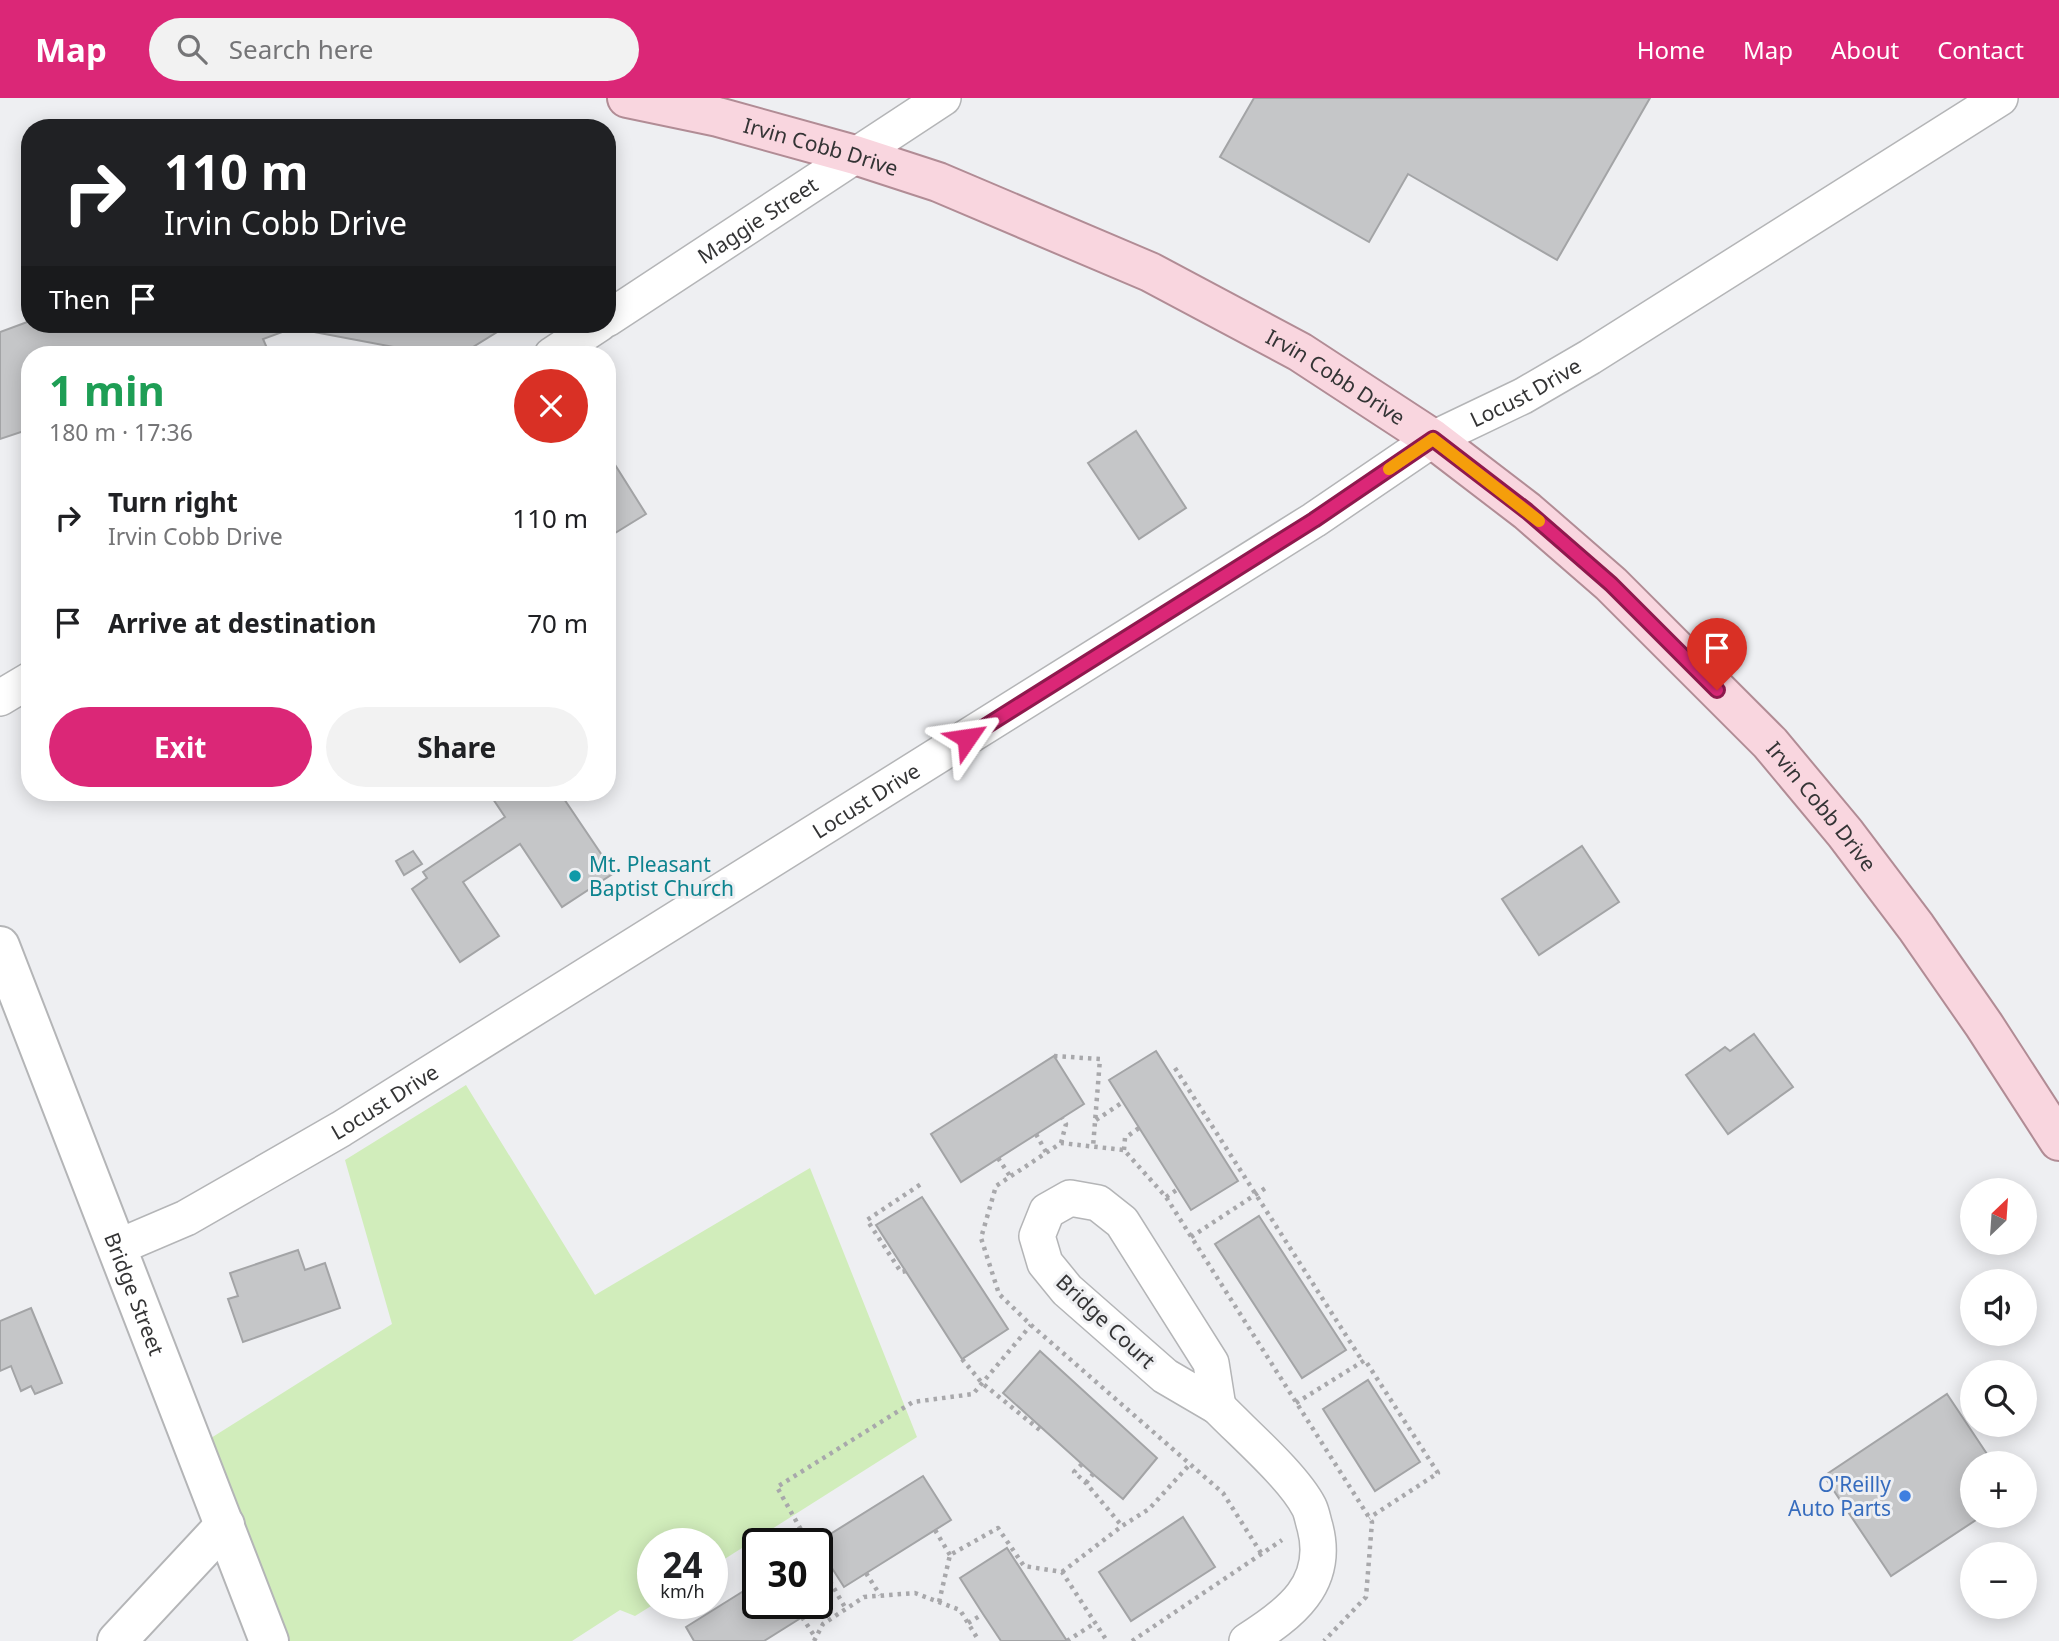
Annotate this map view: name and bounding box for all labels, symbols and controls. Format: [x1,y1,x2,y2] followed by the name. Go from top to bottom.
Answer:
[149,18,639,81] search box
[35,27,107,72] text: Map
[173,30,211,68] icon: search
[229,31,373,67] text: Search here
[1637,33,1705,66] text: Home
[1743,33,1793,66] text: Map
[1831,33,1899,66] text: About
[1937,33,2024,66] text: Contact
[740,111,902,182] street label: Irvin Cobb Drive
[164,138,309,204] text: 110 m
[49,147,140,238] icon: right
[692,170,823,270] street label: Maggie Street
[164,201,407,244] text: Irvin Cobb Drive
[124,280,162,318] icon: arrive
[49,281,110,317] text: Then
[1261,322,1411,431] street label: Irvin Cobb Drive
[1465,351,1586,433] street label: Locust Drive
[49,361,165,418] text: 1 min
[514,369,588,443] button: close
[49,416,193,448] text: 180 m · 17:36
[108,484,238,520] text: Turn right
[49,499,87,537] icon: right
[512,500,588,536] text: 110 m
[108,520,283,552] text: Irvin Cobb Drive
[49,604,87,642] icon: arrive
[108,605,377,641] text: Arrive at destination
[527,605,588,641] text: 70 m
[1687,618,1747,690] pin
[1698,629,1736,667] icon: arrive
[930,701,1004,775] position arrow
[49,707,312,787] button: Exit
[326,707,588,787] button: Share
[1761,736,1883,877] street label: Irvin Cobb Drive
[807,756,925,845] street label: Locust Drive
[589,850,734,902] place label: Mt. Pleasant Baptist Church
[567,868,583,884] marker: Mt. Pleasant Baptist Church
[326,1058,444,1146] street label: Locust Drive
[1960,1178,2037,1255] north arrow
[1960,1178,2037,1619] map controls
[98,1228,171,1360] street label: Bridge Street
[1050,1268,1162,1375] street label: Bridge Court
[1960,1269,2037,1346] button: sound
[1960,1360,2037,1437] button: search
[1960,1451,2037,1528] button: +
[1788,1470,1891,1522] place label: O'Reilly Auto Parts
[1897,1488,1913,1504] marker: O'Reilly Auto Parts
[742,1528,833,1619] speed limit sign: 30
[662,1541,703,1588] text: 24
[1960,1542,2037,1619] button: −
[660,1579,705,1603] text: km/h

